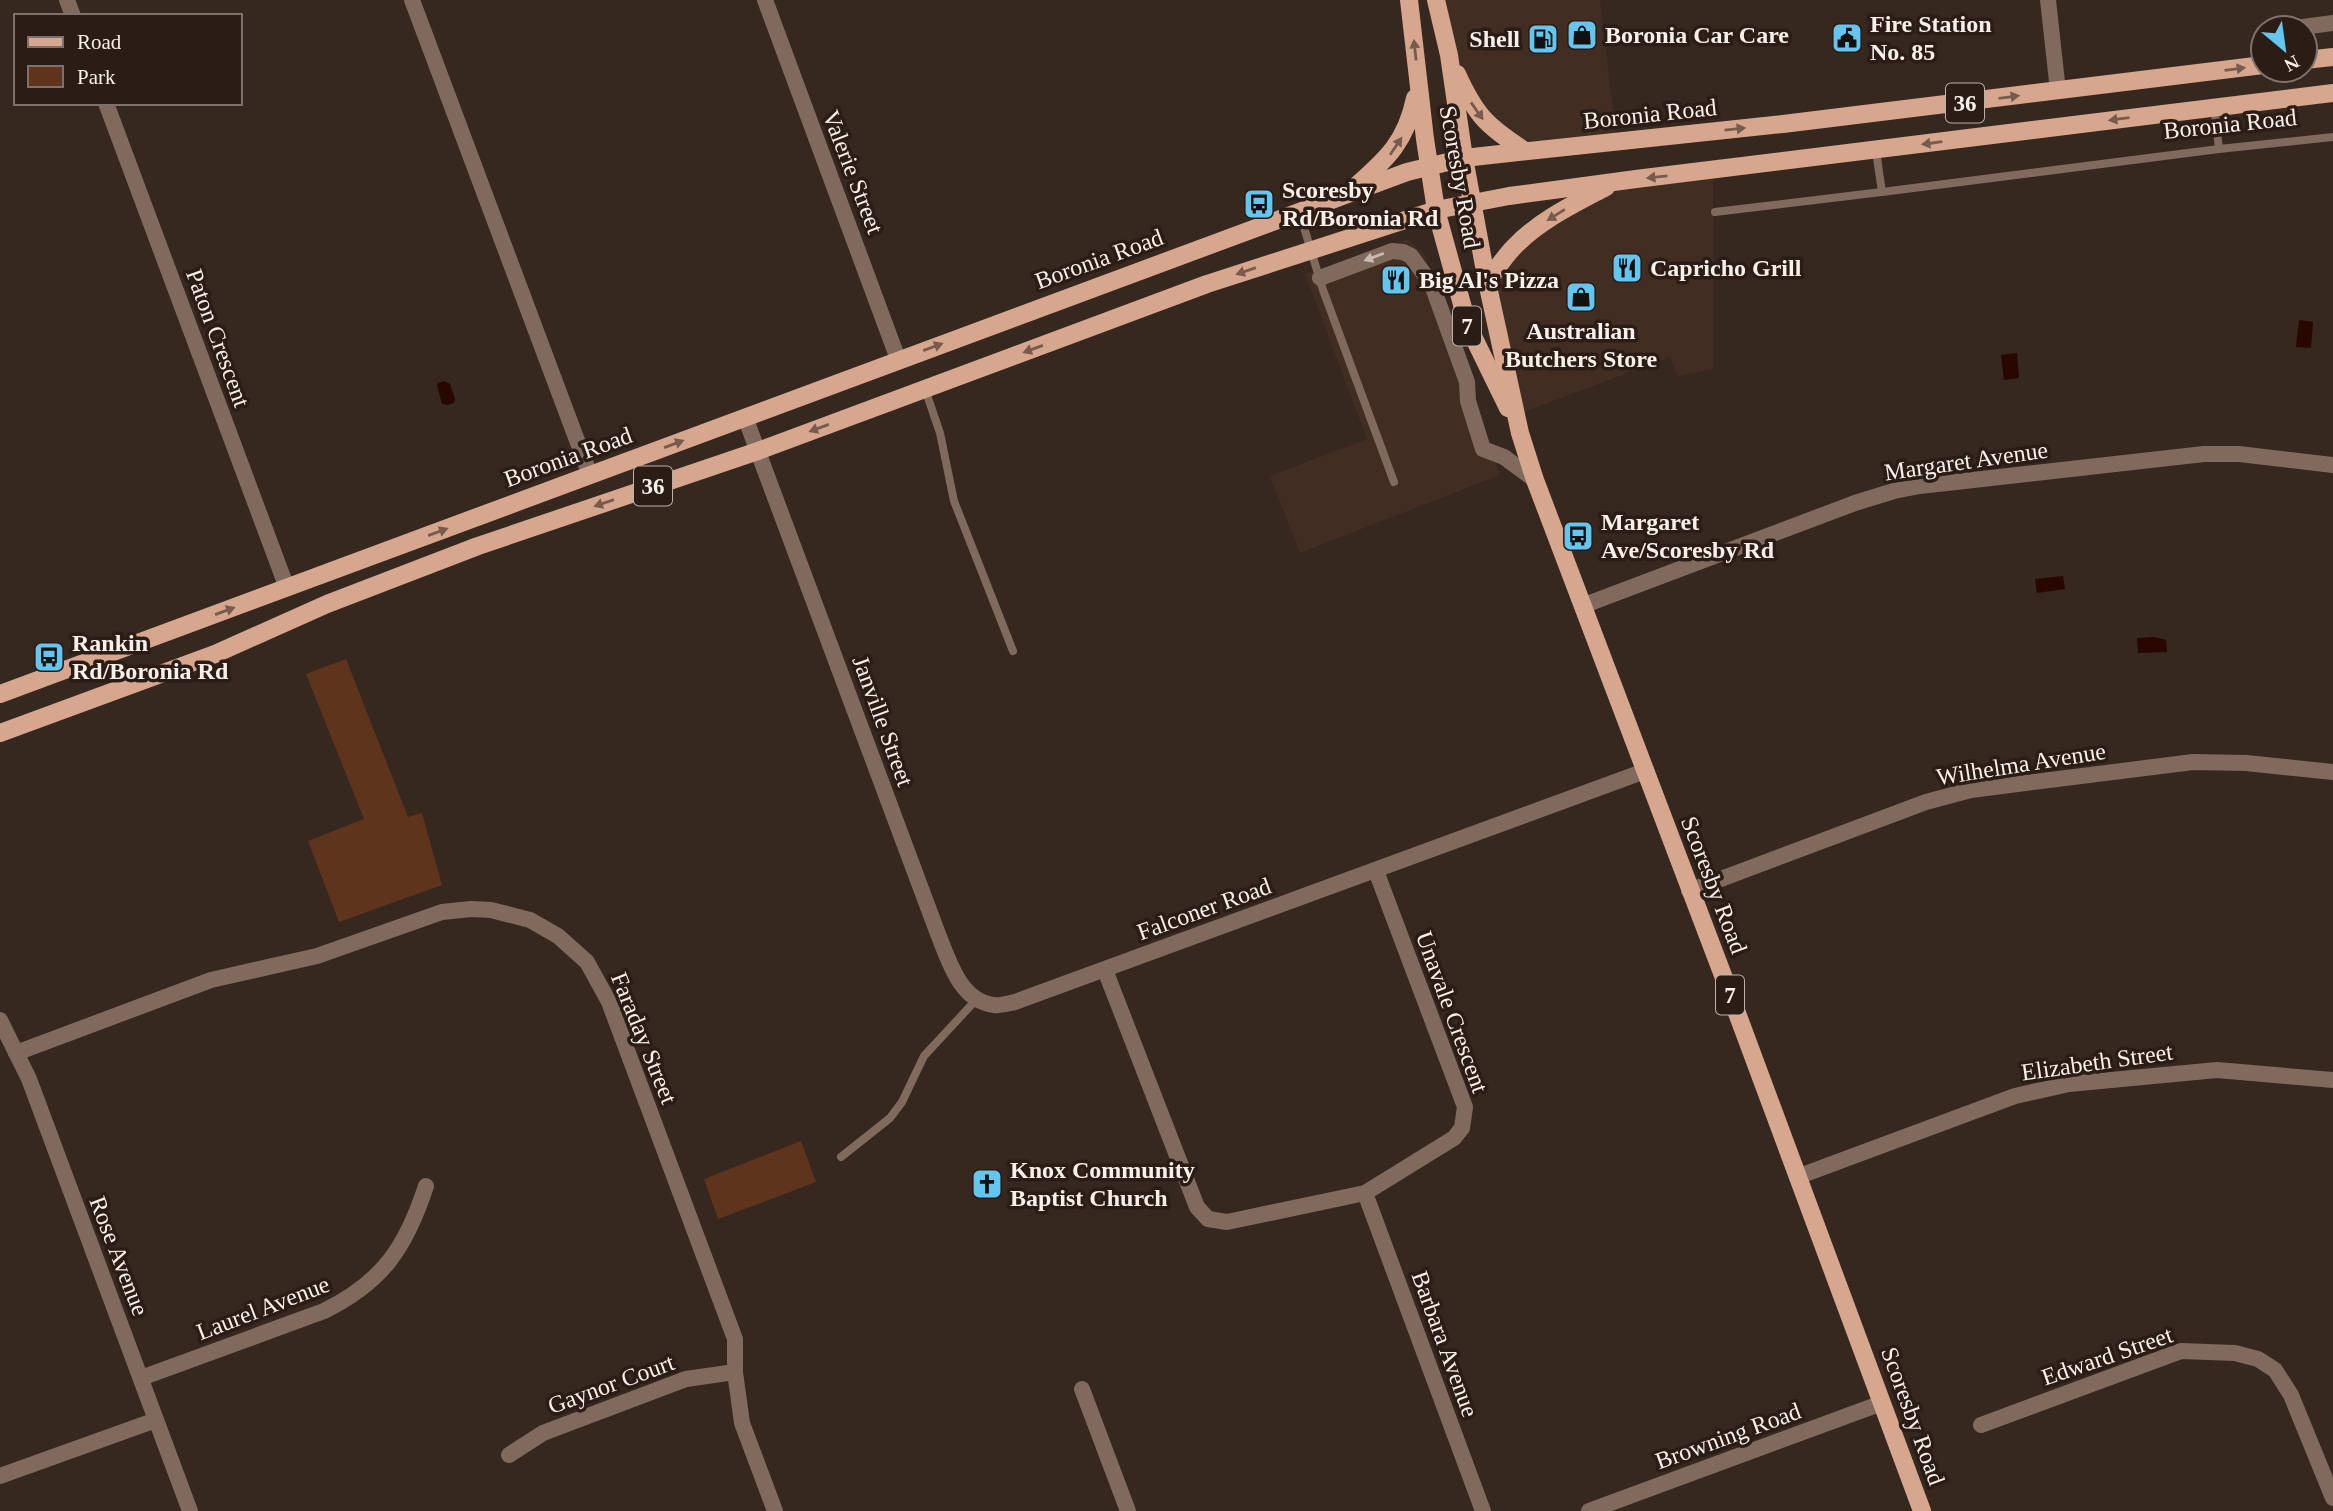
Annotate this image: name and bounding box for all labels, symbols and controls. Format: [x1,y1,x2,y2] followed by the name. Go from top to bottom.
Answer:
[1870,11,1992,65] place label: Fire Station No. 85
[14,14,242,105] legend
[2249,14,2319,84] north arrow
[1565,18,1599,52] shop icon: Boronia Car Care
[1830,21,1864,55] public building icon: Fire Station No. 85
[1526,22,1560,56] fuel station icon: Shell
[1605,22,1789,48] place label: Boronia Car Care
[1469,26,1520,52] place label: Shell
[77,30,122,54] text: Road
[1409,39,1420,61] one-way arrow
[2281,51,2303,76] text: N
[2224,63,2246,74] one-way arrow
[77,65,116,89] text: Park
[1946,83,1984,122] road number: 36
[1998,92,2020,103] one-way arrow
[1582,94,1718,134] street label: Boronia Road
[1470,102,1484,120] one-way arrow
[1435,104,1485,250] street label: Scoresby Road
[2162,104,2298,144] street label: Boronia Road
[818,107,889,238] street label: Valerie Street
[2108,113,2130,124] one-way arrow
[1724,124,1746,135] one-way arrow
[1390,136,1403,156] one-way arrow
[1920,138,1942,149] one-way arrow
[1646,171,1668,182] one-way arrow
[1282,177,1439,231] place label: Scoresby Rd/Boronia Rd
[1242,187,1276,221] bus stop icon: Scoresby Rd/Boronia Rd
[1546,209,1566,222] one-way arrow
[1032,224,1166,294] street label: Boronia Road
[1610,251,1644,285] restaurant icon: Capricho Grill
[1364,252,1385,263] one-way arrow
[1650,255,1802,281] place label: Capricho Grill
[1379,263,1413,297] restaurant icon: Big Al's Pizza
[181,266,255,411] street label: Paton Crescent
[1236,266,1257,277] one-way arrow
[1419,267,1559,293] place label: Big Al's Pizza
[1564,280,1598,314] shop icon: Australian Butchers Store
[1453,306,1481,346] road number: 7
[1505,318,1657,372] place label: Australian Butchers Store
[923,341,944,352] one-way arrow
[1022,344,1043,355] one-way arrow
[501,422,635,492] street label: Boronia Road
[809,423,830,434] one-way arrow
[1882,437,2050,485] street label: Margaret Avenue
[664,438,685,449] one-way arrow
[634,466,672,506] road number: 36
[594,498,615,509] one-way arrow
[1601,509,1775,563] place label: Margaret Ave/Scoresby Rd
[1561,519,1595,553] bus stop icon: Margaret Ave/Scoresby Rd
[428,526,449,537] one-way arrow
[214,605,235,616] one-way arrow
[72,630,229,684] place label: Rankin Rd/Boronia Rd
[32,640,66,674] bus stop icon: Rankin Rd/Boronia Rd
[847,652,919,790] street label: Janville Street
[1934,738,2108,790] street label: Wilhelma Avenue
[1676,813,1752,957] street label: Scoresby Road
[1133,873,1275,945] street label: Falconer Road
[1411,928,1493,1097] street label: Unavale Crescent
[606,969,682,1108] street label: Faraday Street
[1716,976,1744,1014] road number: 7
[2020,1038,2175,1085] street label: Elizabeth Street
[1010,1157,1195,1211] place label: Knox Community Baptist Church
[970,1167,1004,1201] church icon: Knox Community Baptist Church
[84,1193,154,1319] street label: Rose Avenue
[1407,1267,1483,1421] street label: Barbara Avenue
[193,1271,333,1345] street label: Laurel Avenue
[2038,1321,2176,1391] street label: Edward Street
[1876,1344,1950,1488] street label: Scoresby Road
[544,1349,678,1419] street label: Gaynor Court
[1652,1398,1804,1474] street label: Browning Road

